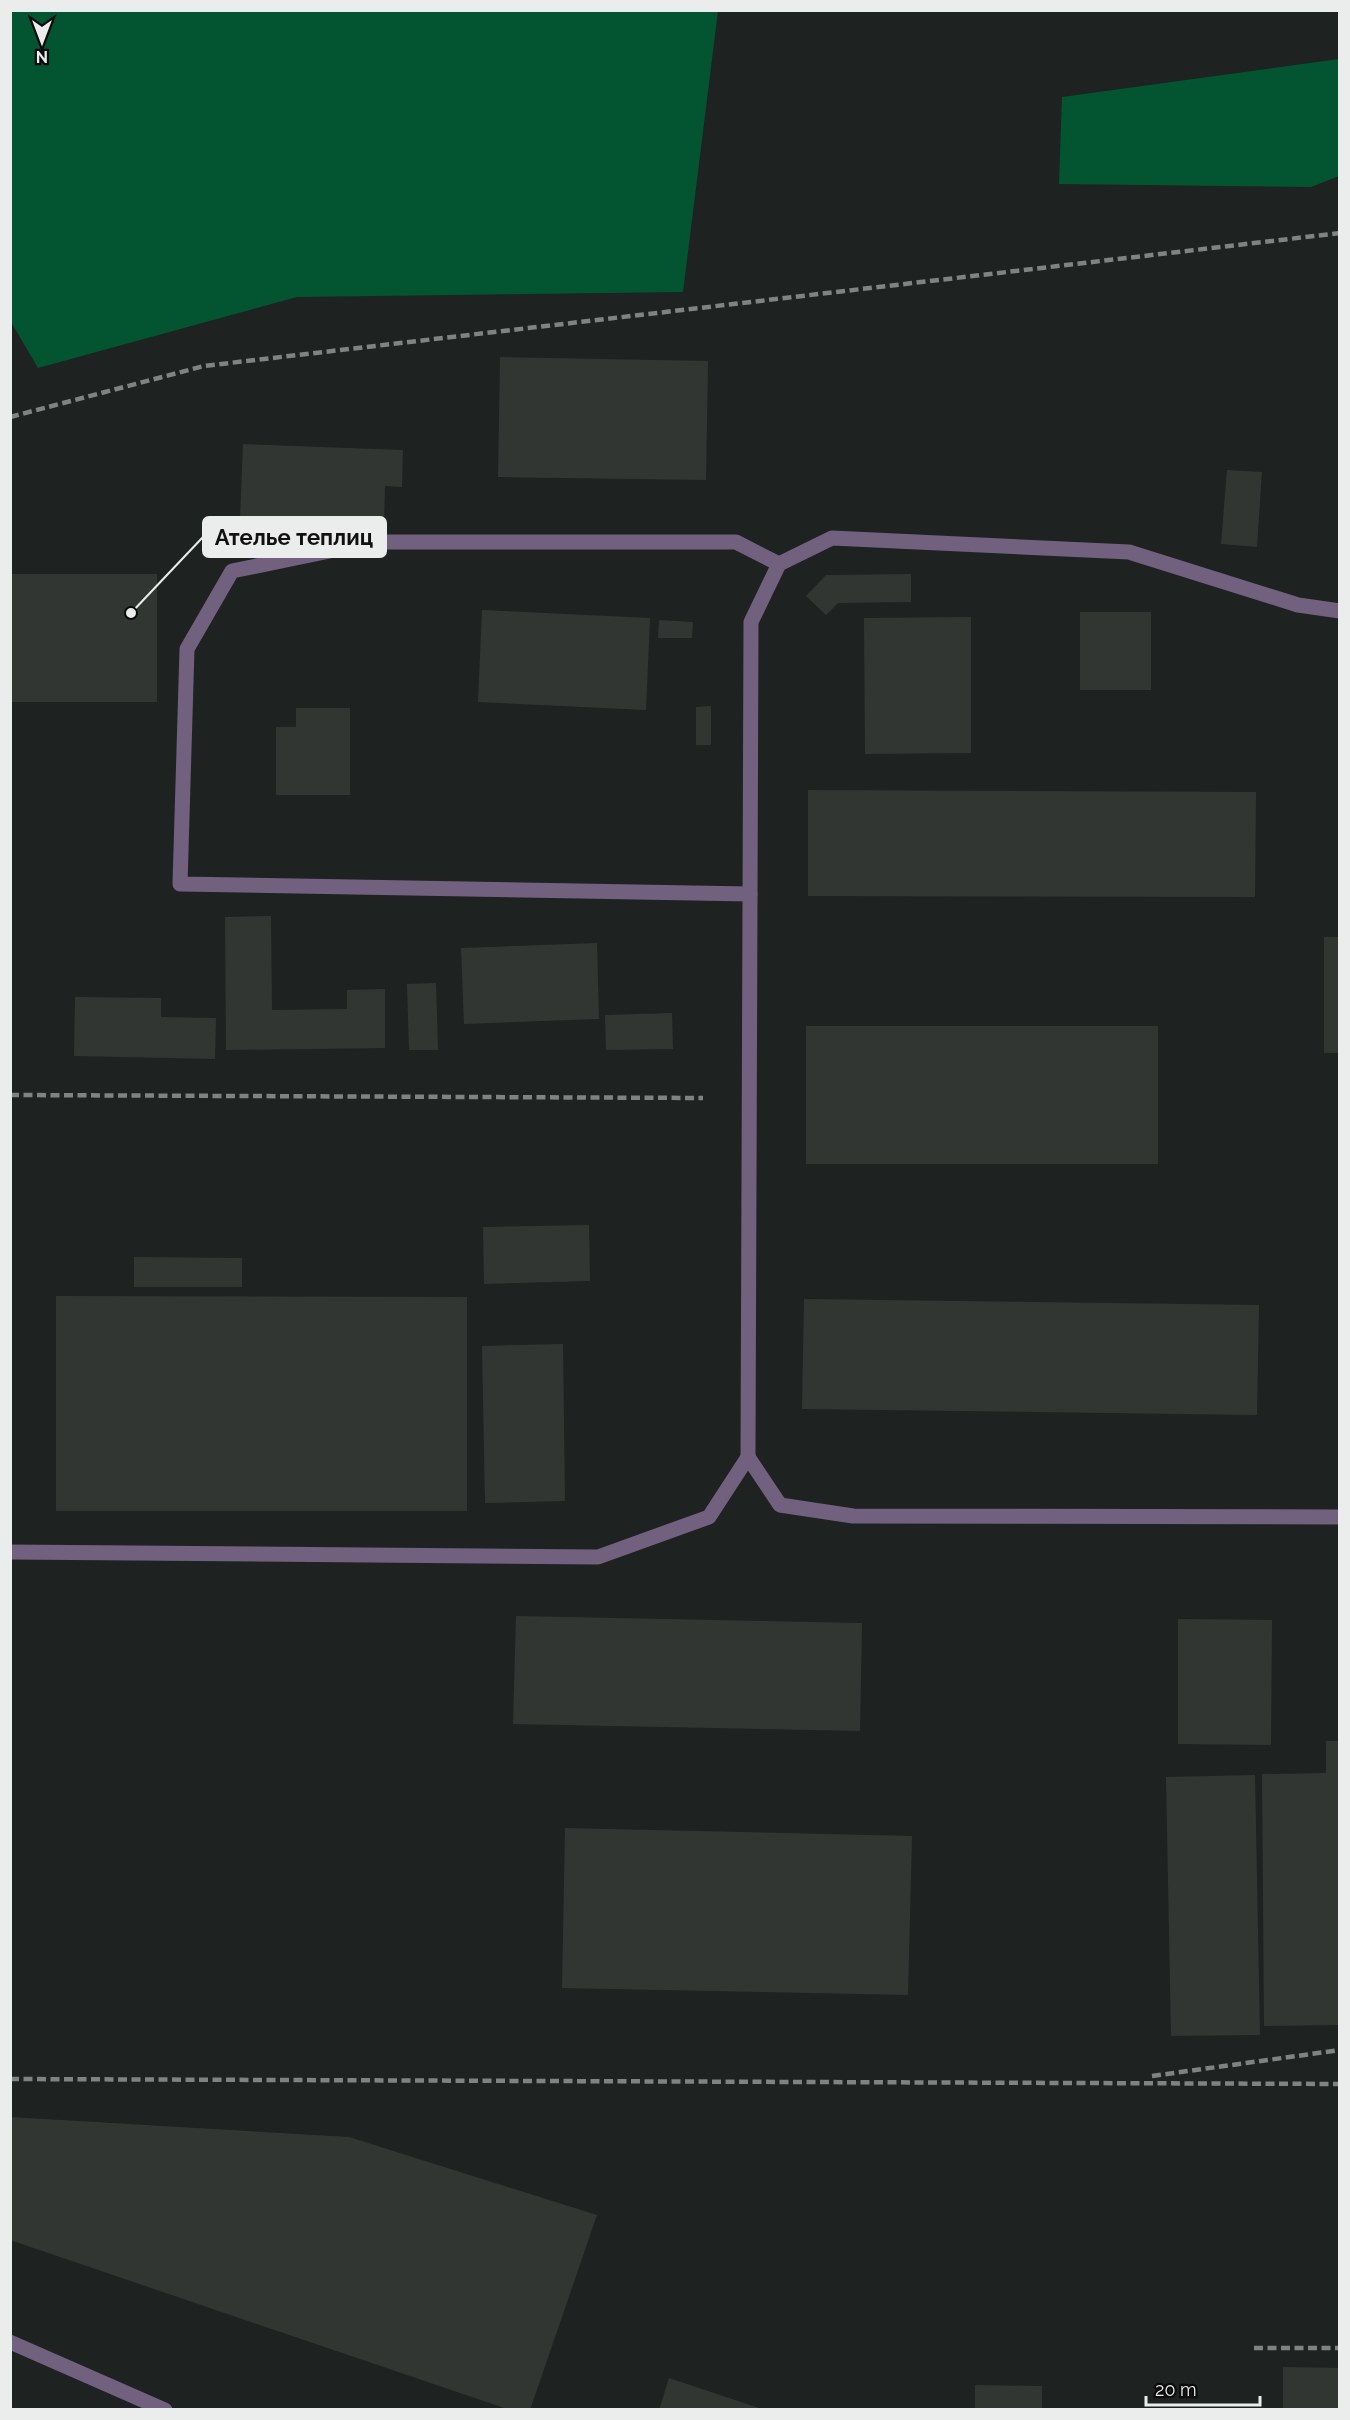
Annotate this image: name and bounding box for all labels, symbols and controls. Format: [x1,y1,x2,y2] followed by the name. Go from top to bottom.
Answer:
[12,12,72,72] north arrow
[36,47,48,66] text: N
[203,517,386,557] callout: Ателье теплиц
[215,524,373,550] text: Ателье теплиц
[1146,2369,1260,2407] scale bar
[1155,2379,1197,2400] text: 20 m

